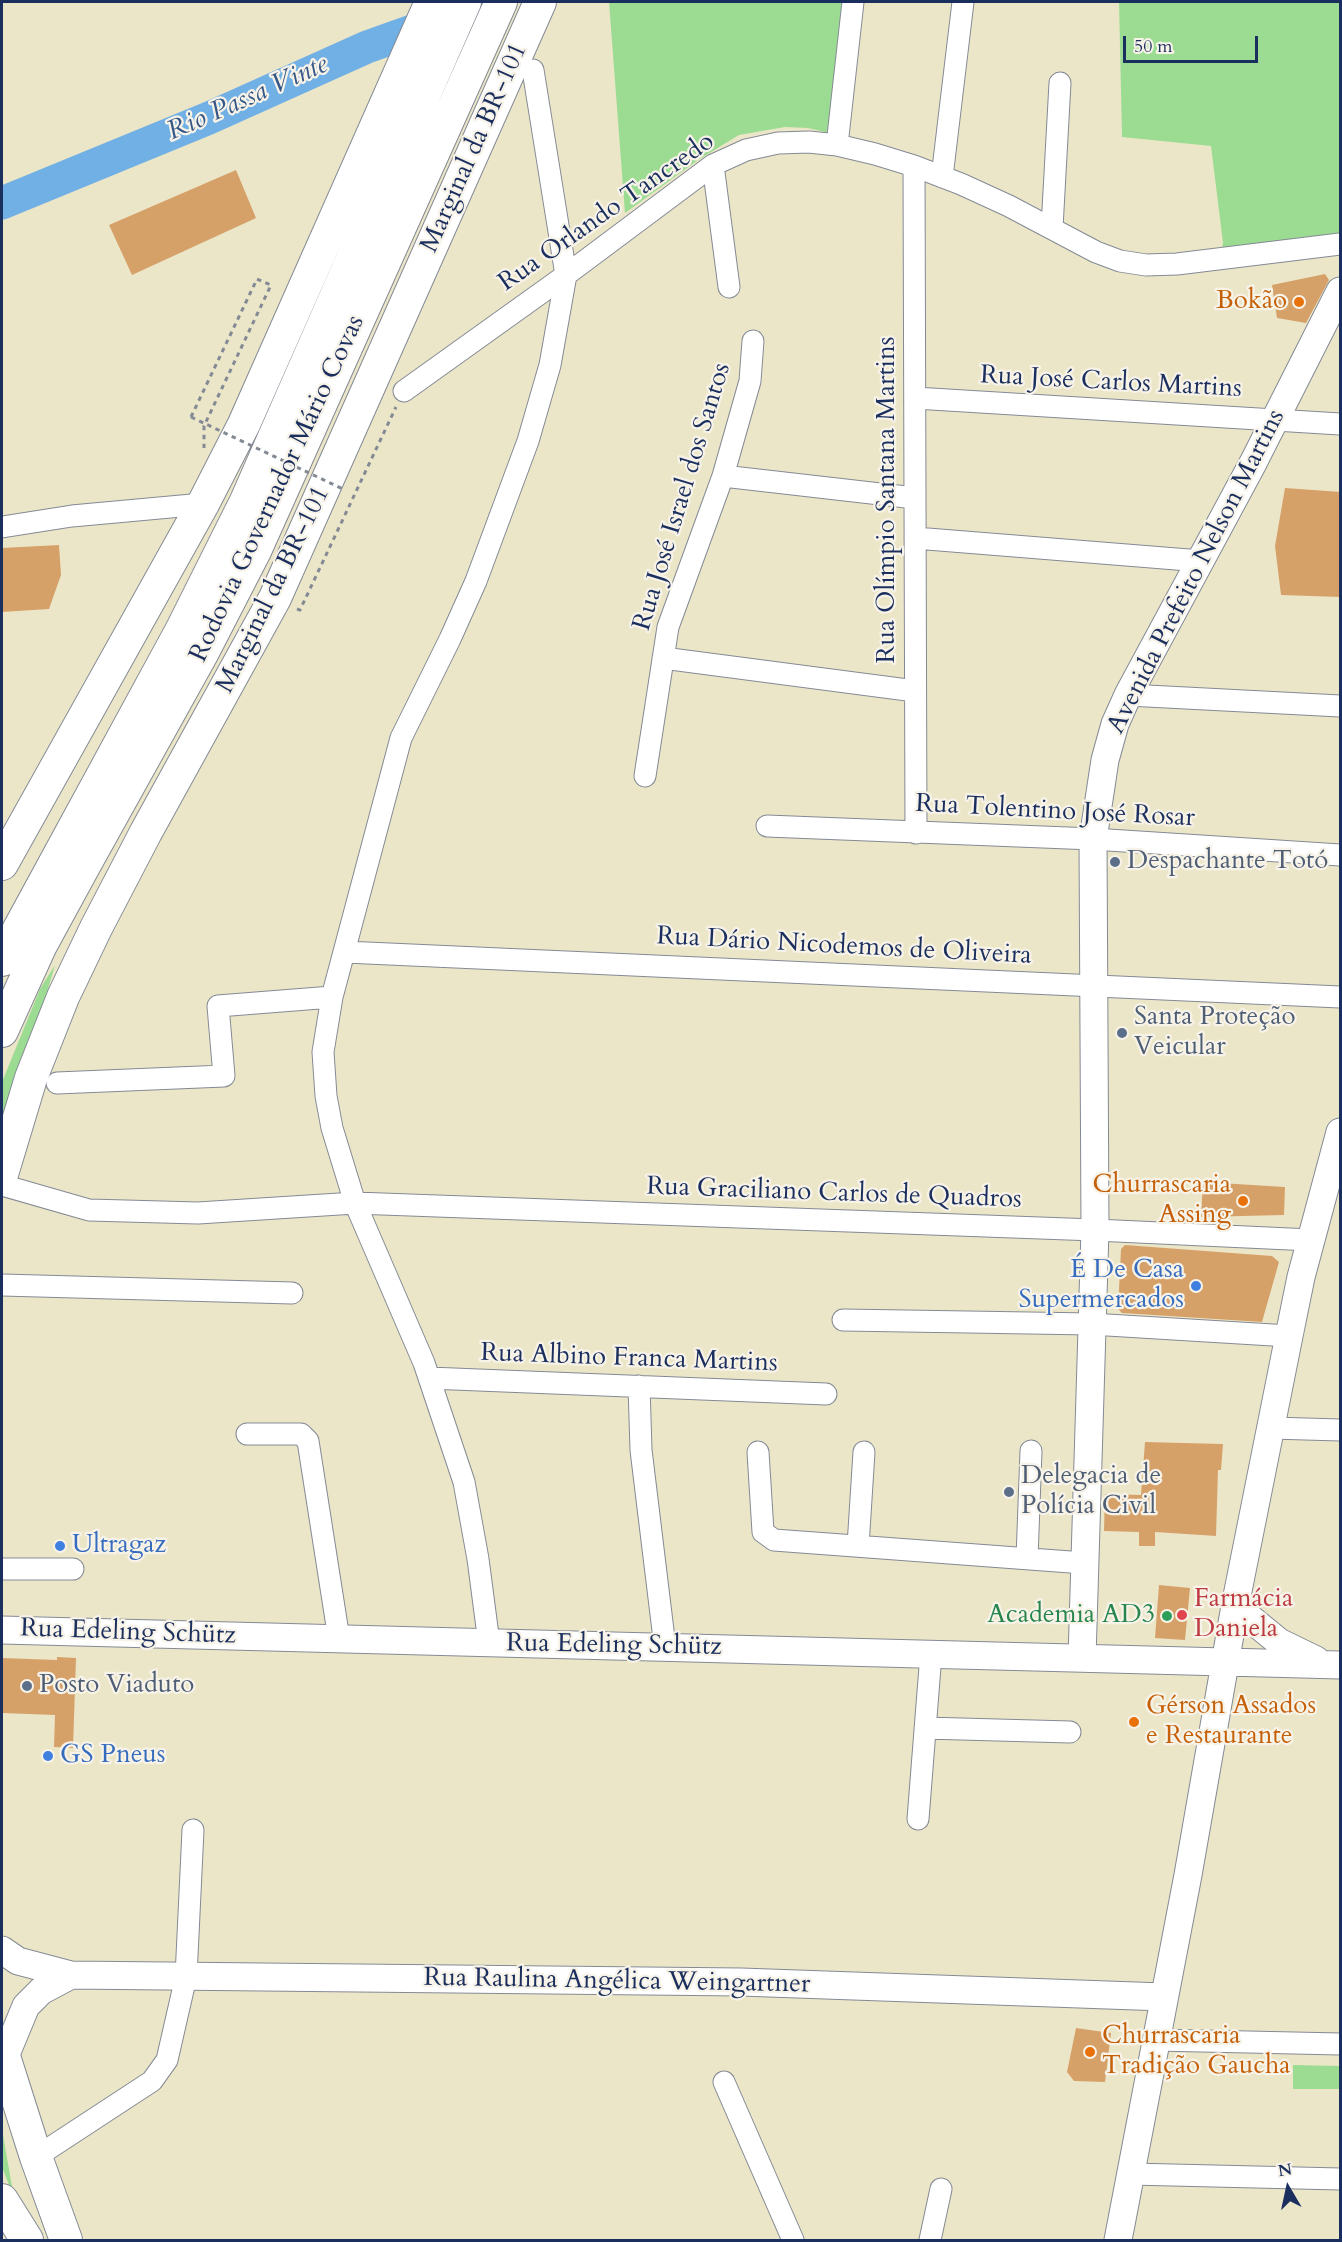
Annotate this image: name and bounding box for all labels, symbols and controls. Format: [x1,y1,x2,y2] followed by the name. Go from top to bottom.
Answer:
[1126,24,1261,62] scale bar
[1134,34,1173,59] text: 50 m
[415,38,535,258] street label: Marginal da BR-101
[163,49,333,149] water label: Rio Passa Vinte
[493,127,721,299] street label: Rua Orlando Tancredo
[1216,286,1287,318] place label: Bokão
[1292,295,1306,309] marker: Bokão
[184,311,372,667] street label: Rodovia Governador Mário Covas
[872,337,904,663] street label: Rua Olímpio Santana Martins
[627,359,739,635] street label: Rua José Israel dos Santos
[979,361,1243,405] street label: Rua José Carlos Martins
[1101,405,1293,739] street label: Avenida Prefeito Nelson Martins
[210,482,338,698] street label: Marginal da BR-101
[914,789,1196,835] street label: Rua Tolentino José Rosar
[1127,846,1328,878] place label: Despachante Totó
[1108,855,1122,869] marker: Despachante Totó
[656,922,1032,972] street label: Rua Dário Nicodemos de Oliveira
[1134,1002,1296,1064] place label: Santa Proteção Veicular
[1115,1026,1129,1040] marker: Santa Proteção Veicular
[1093,1170,1231,1232] place label: Churrascaria Assing
[646,1172,1022,1216] street label: Rua Graciliano Carlos de Quadros
[1236,1194,1250,1208] marker: Churrascaria Assing
[1019,1255,1184,1316] place label: É De Casa Supermercados
[1189,1279,1203,1293] marker: É De Casa Supermercados
[480,1338,778,1380] street label: Rua Albino Franca Martins
[1021,1461,1161,1522] place label: Delegacia de Polícia Civil
[1002,1485,1016,1499] marker: Delegacia de Polícia Civil
[72,1530,166,1562] place label: Ultragaz
[53,1539,67,1553] marker: Ultragaz
[1194,1584,1293,1646] place label: Farmácia Daniela
[987,1600,1155,1632] place label: Academia AD3
[1175,1608,1189,1622] marker: Farmácia Daniela
[1160,1609,1174,1623] marker: Academia AD3
[20,1614,236,1652] street label: Rua Edeling Schütz
[506,1629,722,1663] street label: Rua Edeling Schütz
[39,1670,194,1702] place label: Posto Viaduto
[20,1679,34,1693] marker: Posto Viaduto
[1146,1691,1316,1752] place label: Gérson Assados e Restaurante
[1127,1715,1141,1729] marker: Gérson Assados e Restaurante
[60,1740,166,1772] place label: GS Pneus
[41,1749,55,1763] marker: GS Pneus
[423,1963,811,2001] street label: Rua Raulina Angélica Weingartner
[1102,2021,1291,2082] place label: Churrascaria Tradição Gaucha
[1083,2045,1097,2059] marker: Churrascaria Tradição Gaucha
[1258,2158,1318,2218] north arrow
[1277,2158,1294,2182] text: N

